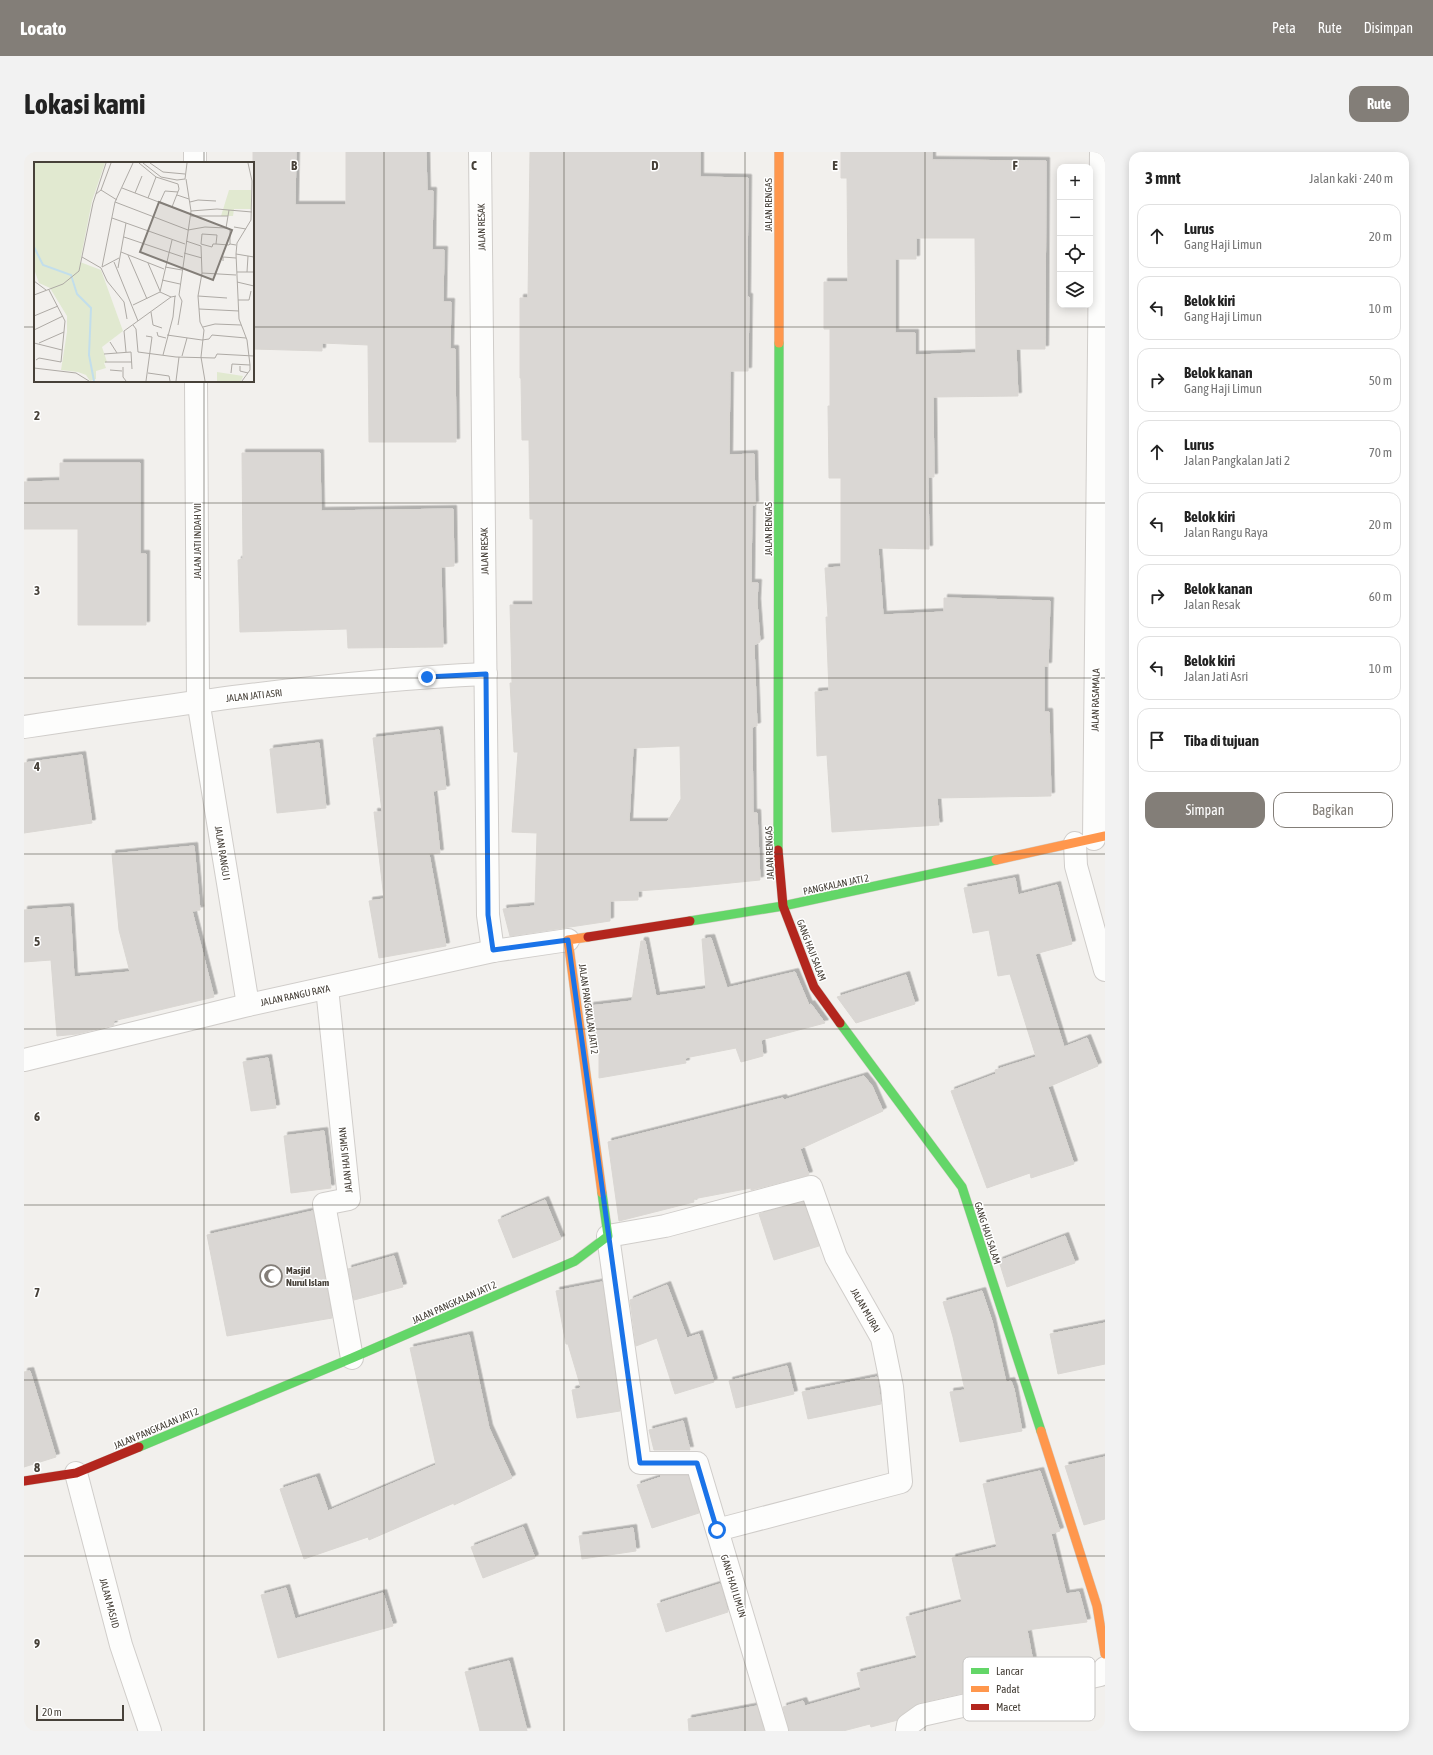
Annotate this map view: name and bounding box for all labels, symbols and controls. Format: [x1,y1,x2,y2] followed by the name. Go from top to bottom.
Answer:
[20,17,66,39] text: Locato
[1272,20,1296,36] text: Peta
[1318,20,1342,36] text: Rute
[1364,20,1413,36] text: Disimpan
[1349,86,1409,122] button: Rute
[24,88,145,120] text: Lokasi kami
[291,158,298,173] text: B
[471,158,477,173] text: C
[651,158,659,173] text: D
[832,158,838,173] text: E
[1012,158,1018,173] text: F
[34,162,254,382] inset map
[1057,164,1093,308] map controls
[1057,164,1093,200] button: +
[1145,168,1181,188] text: 3 mnt
[1309,171,1393,186] text: Jalan kaki · 240 m
[763,178,774,232] street label: JALAN RENGAS
[1057,200,1093,236] button: −
[476,203,487,251] street label: JALAN RESAK
[1184,220,1214,237] text: Lurus
[1146,225,1168,247] icon: ahead
[1369,229,1392,244] text: 20 m
[1057,236,1093,272] button: locate
[1184,237,1262,252] text: Gang Haji Limun
[1057,272,1093,308] button: layers
[1184,292,1235,309] text: Belok kiri
[1146,297,1168,319] icon: left
[1369,301,1392,316] text: 10 m
[1184,309,1262,324] text: Gang Haji Limun
[1184,364,1253,381] text: Belok kanan
[1146,369,1168,391] icon: right
[1369,373,1392,388] text: 50 m
[1184,381,1262,396] text: Gang Haji Limun
[34,408,40,423] text: 2
[1184,436,1214,453] text: Lurus
[1146,441,1168,463] icon: ahead
[1369,445,1392,460] text: 70 m
[1184,453,1290,468] text: Jalan Pangkalan Jati 2
[763,502,774,556] street label: JALAN RENGAS
[192,503,203,579] street label: JALAN JATI INDAH VII
[1184,508,1235,525] text: Belok kiri
[1146,513,1168,535] icon: left
[1369,517,1392,532] text: 20 m
[1184,525,1268,540] text: Jalan Rangu Raya
[479,527,490,575] street label: JALAN RESAK
[1184,580,1253,597] text: Belok kanan
[34,583,40,598] text: 3
[1146,585,1168,607] icon: right
[1369,589,1392,604] text: 60 m
[1184,597,1241,612] text: Jalan Resak
[1184,652,1235,669] text: Belok kiri
[1146,657,1168,679] icon: left
[1369,661,1392,676] text: 10 m
[418,668,436,686] route end
[1089,668,1102,732] street label: JALAN RASAMALA
[1184,669,1248,684] text: Jalan Jati Asri
[225,687,283,704] street label: JALAN JATI ASRI
[1146,729,1168,751] icon: arrive
[1184,732,1259,749] text: Tiba di tujuan
[33,759,40,774] text: 4
[1145,792,1265,828] button: Simpan
[1273,792,1393,828] button: Bagikan
[213,825,232,881] street label: JALAN RANGU I
[763,826,776,880] street label: JALAN RENGAS
[802,872,870,897] street label: PANGKALAN JATI 2
[795,918,828,983] street label: GANG HAJI SALAM
[34,934,40,949] text: 5
[577,963,600,1055] street label: JALAN PANGKALAN JATI 2
[259,983,331,1008] street label: JALAN RANGU RAYA
[34,1109,40,1124] text: 6
[337,1126,354,1193] street label: JALAN HAJI SIMAN
[972,1200,1003,1266] street label: GANG HAJI SALAM
[258,1263,284,1289] mosque icon: Masjid Nurul Islam
[286,1265,329,1288] place label: Masjid Nurul Islam
[410,1279,498,1326] street label: JALAN PANGKALAN JATI 2
[34,1285,40,1300] text: 7
[849,1286,883,1334] street label: JALAN MURAI
[112,1405,201,1451] street label: JALAN PANGKALAN JATI 2
[34,1460,40,1475] text: 8
[708,1521,726,1539] route start
[719,1553,748,1619] street label: GANG HAJI LIMUN
[98,1577,122,1630] street label: JALAN MASJID
[34,1636,40,1651] text: 9
[963,1657,1095,1721] legend
[996,1665,1024,1677] text: Lancar
[996,1683,1020,1695] text: Padat
[996,1701,1021,1713] text: Macet
[36,1703,124,1722] scale bar
[42,1706,62,1718] text: 20 m

